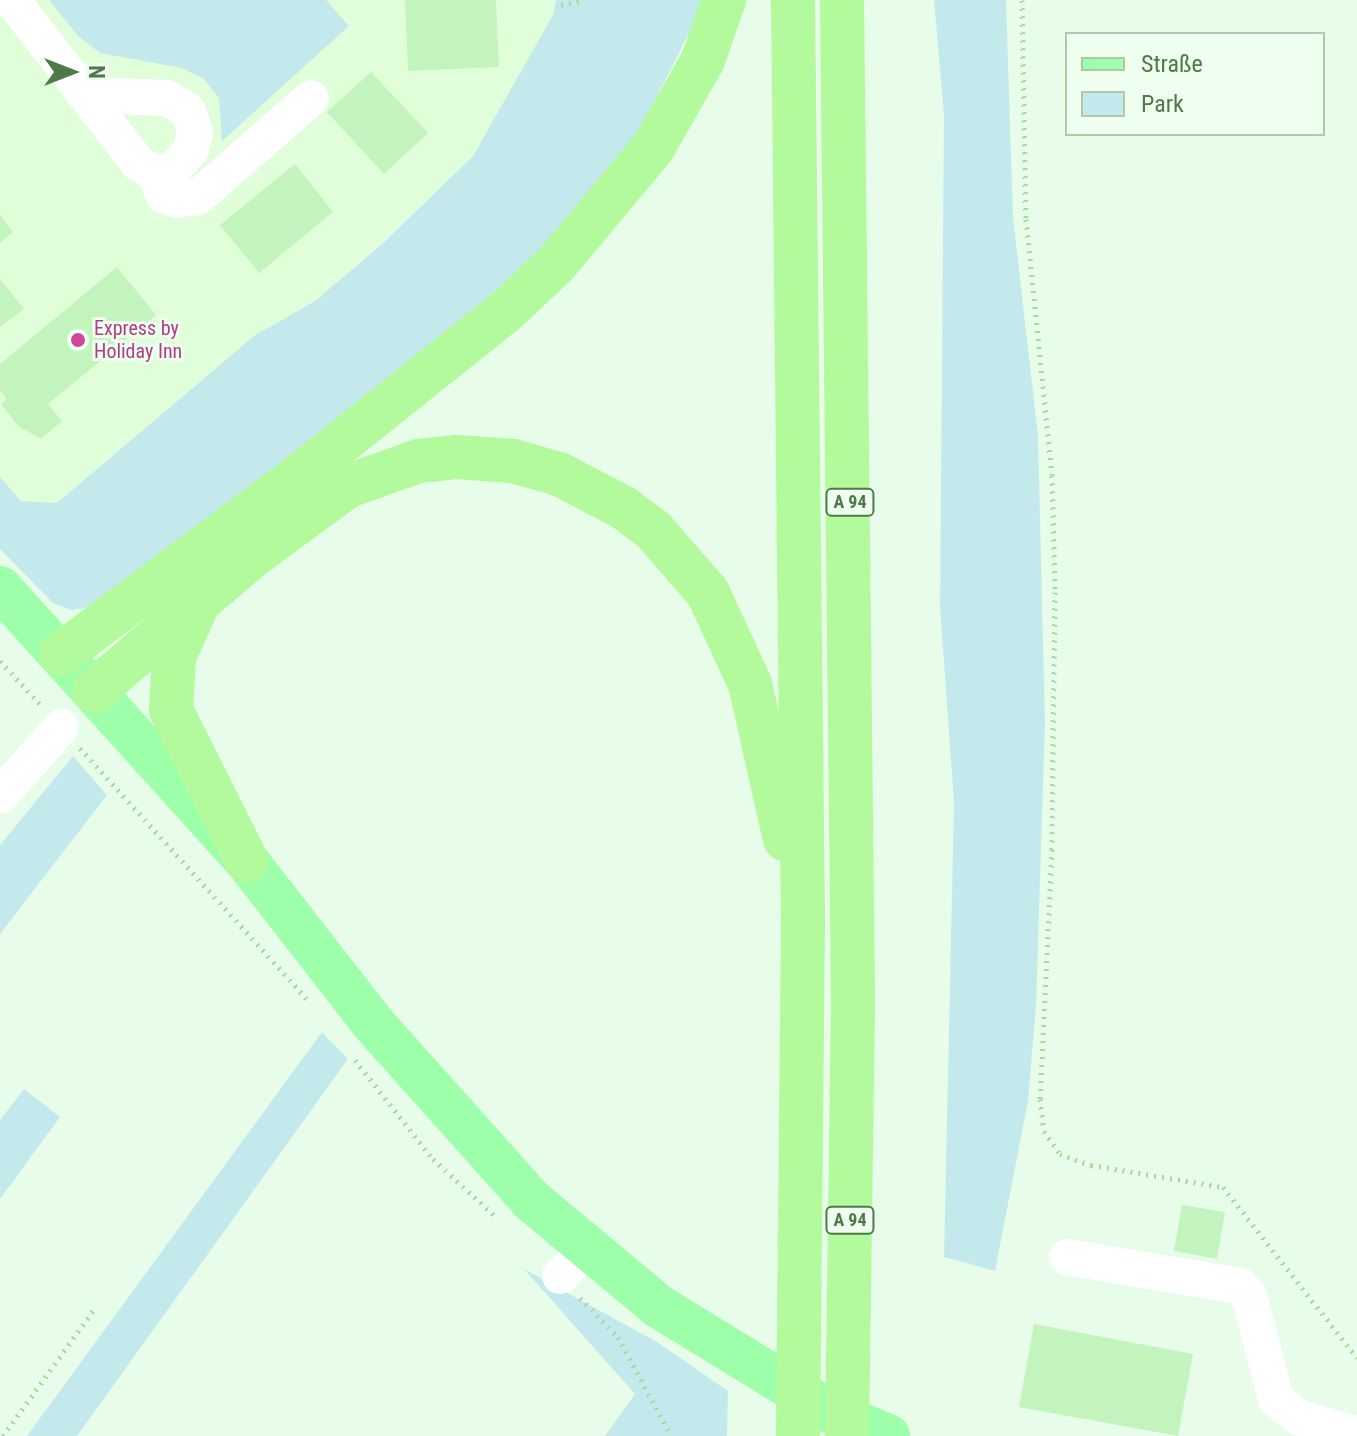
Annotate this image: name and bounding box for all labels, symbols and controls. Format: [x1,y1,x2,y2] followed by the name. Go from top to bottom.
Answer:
[32,32,112,112] north arrow
[1065,32,1325,136] legend
[1141,50,1203,78] text: Straße
[84,65,109,79] text: N
[1141,90,1184,118] text: Park
[94,316,182,363] place label: Express by Holiday Inn
[69,331,87,349] marker: Express by Holiday Inn
[824,488,876,516] road number: A 94
[824,1206,876,1234] road number: A 94

